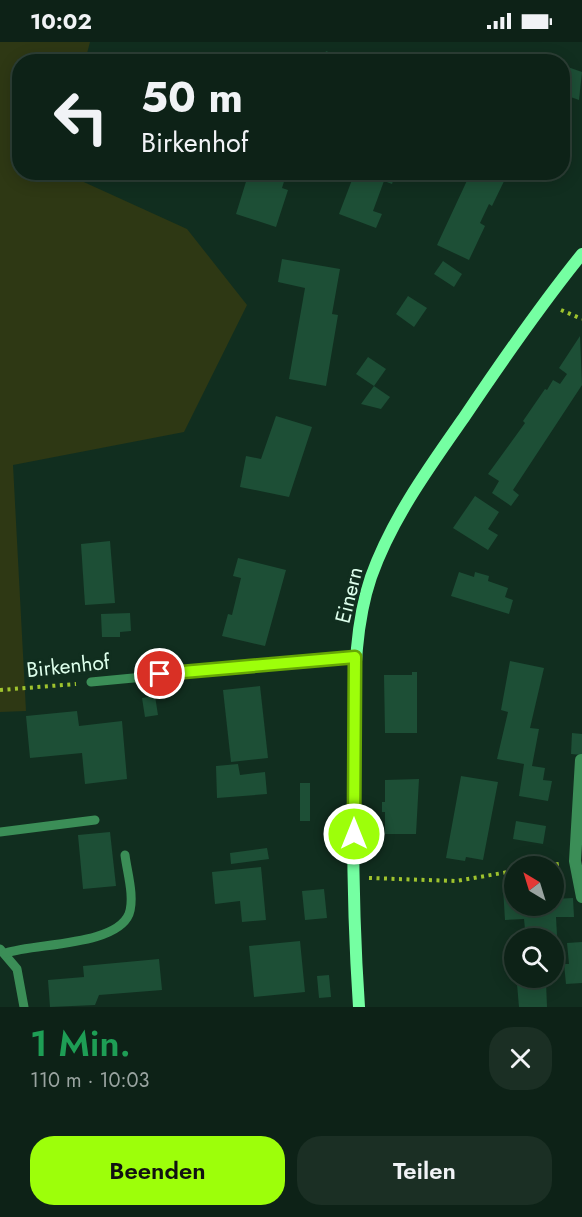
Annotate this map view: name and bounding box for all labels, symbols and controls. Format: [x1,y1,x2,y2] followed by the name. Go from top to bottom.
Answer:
[30,5,92,37] text: 10:02
[141,67,243,128] text: 50 m
[42,78,120,156] icon: left
[141,123,249,162] text: Birkenhof
[328,564,370,626] street label: Einern
[25,647,112,685] street label: Birkenhof
[134,648,185,699] pin
[143,657,176,690] icon: arrive
[322,802,386,866] position arrow
[504,856,564,916] north arrow
[504,856,564,988] map controls
[504,928,564,988] button: search
[30,1017,131,1069] text: 1 Min.
[489,1027,552,1090] button: close
[30,1066,150,1095] text: 110 m · 10:03
[30,1136,285,1205] button: Beenden
[297,1136,552,1205] button: Teilen

